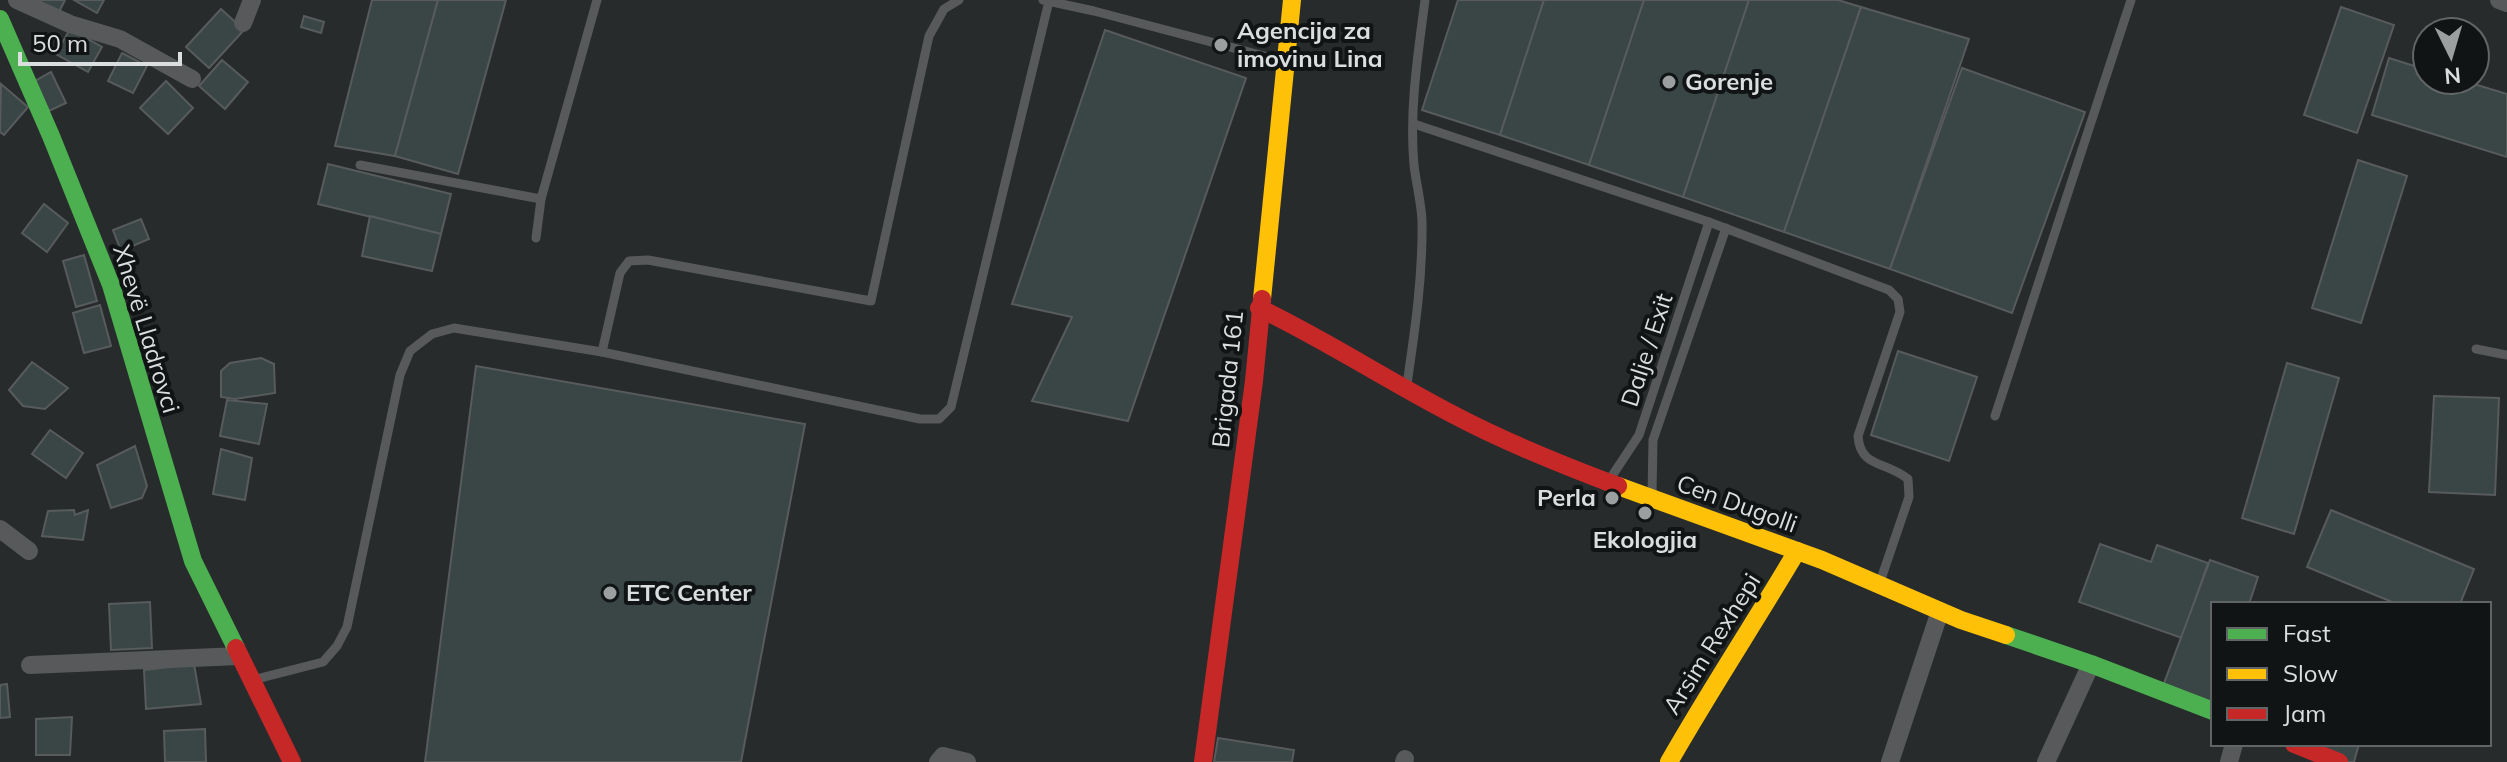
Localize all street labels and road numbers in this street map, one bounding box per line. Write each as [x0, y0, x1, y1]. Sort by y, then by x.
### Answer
street label: Xhevë Lladrovci [107, 241, 187, 416]
street label: Dalje / Exit [1614, 289, 1678, 410]
street label: Brigada 161 [1205, 309, 1249, 449]
street label: Cen Dugolli [1673, 467, 1802, 539]
street label: Arsim Rexhepi [1656, 567, 1766, 720]

